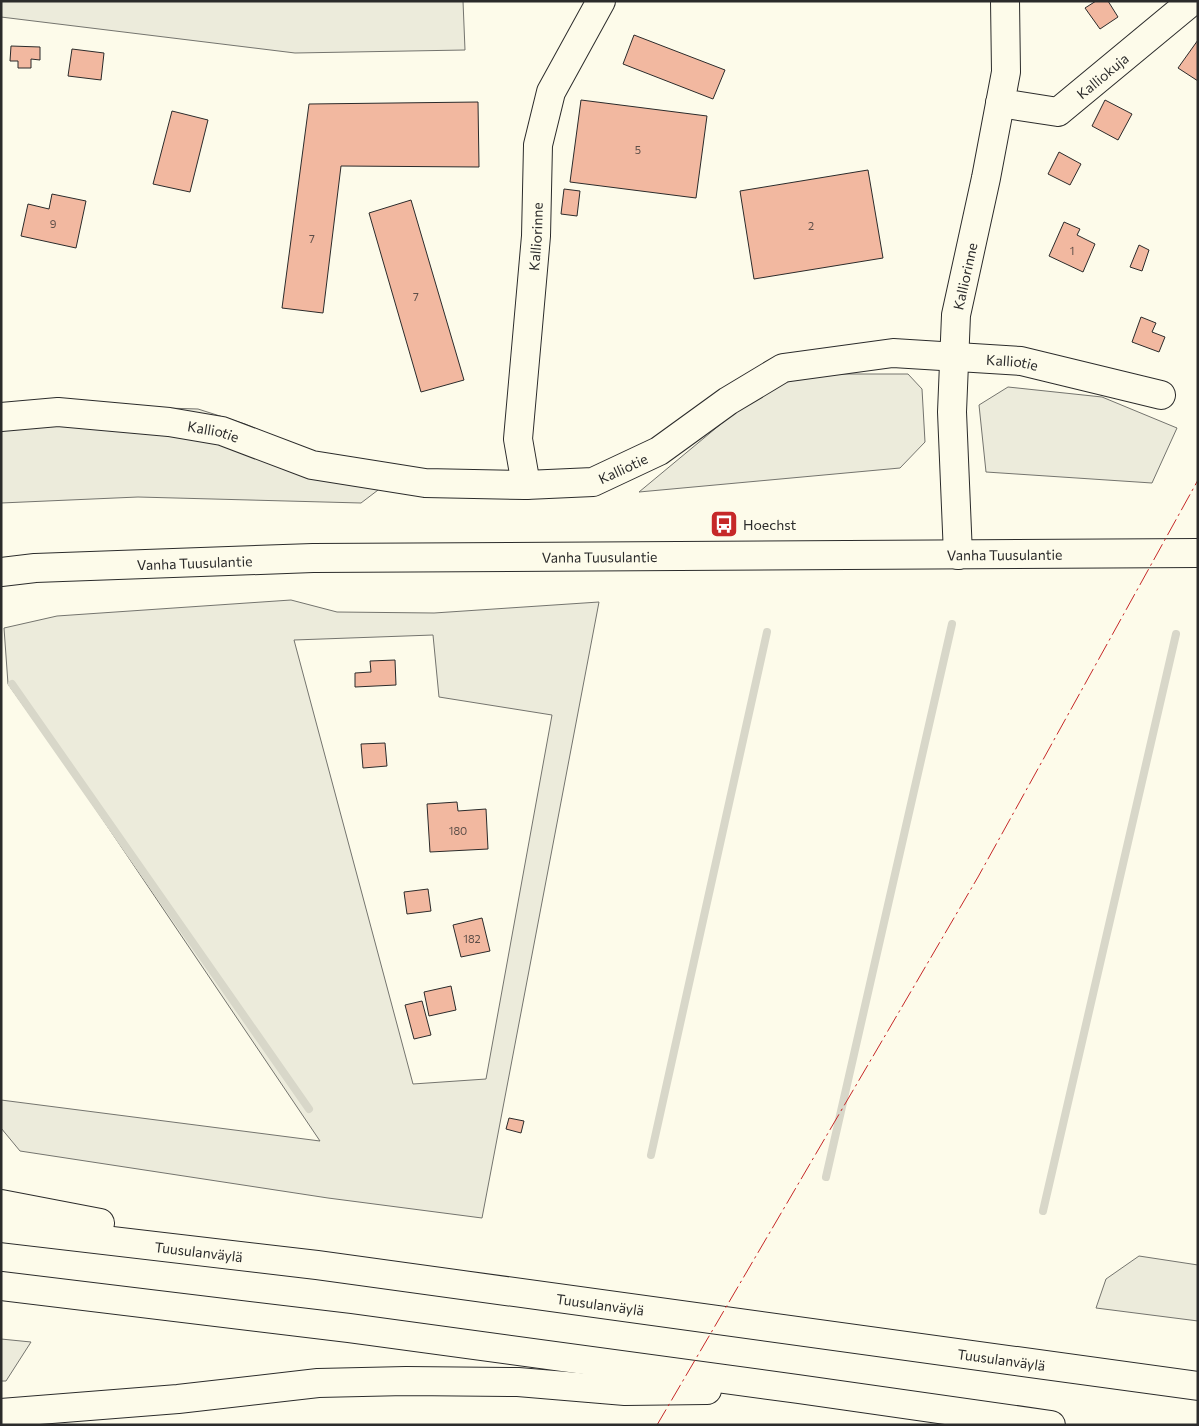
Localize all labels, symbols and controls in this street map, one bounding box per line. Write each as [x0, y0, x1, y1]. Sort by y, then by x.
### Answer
street label: Kalliokuja [1073, 49, 1131, 102]
house number: 5 [635, 143, 641, 156]
street label: Kalliorinne [524, 202, 545, 271]
house number: 9 [50, 217, 57, 230]
house number: 2 [808, 219, 814, 232]
house number: 7 [309, 232, 315, 245]
street label: Kalliorinne [949, 241, 980, 311]
house number: 1 [1070, 244, 1074, 257]
house number: 7 [413, 290, 419, 303]
street label: Kalliotie [986, 350, 1040, 373]
street label: Kalliotie [186, 417, 242, 445]
street label: Kalliotie [595, 449, 650, 487]
bus stop icon: Hoechst [709, 509, 739, 539]
place label: Hoechst [743, 516, 797, 533]
street label: Vanha Tuusulantie [947, 545, 1062, 563]
street label: Vanha Tuusulantie [542, 548, 657, 565]
street label: Vanha Tuusulantie [137, 552, 253, 573]
house number: 180 [449, 824, 467, 837]
house number: 182 [463, 932, 481, 945]
street label: Tuusulanväylä [154, 1238, 244, 1265]
street label: Tuusulanväylä [555, 1289, 645, 1318]
street label: Tuusulanväylä [956, 1345, 1046, 1373]

